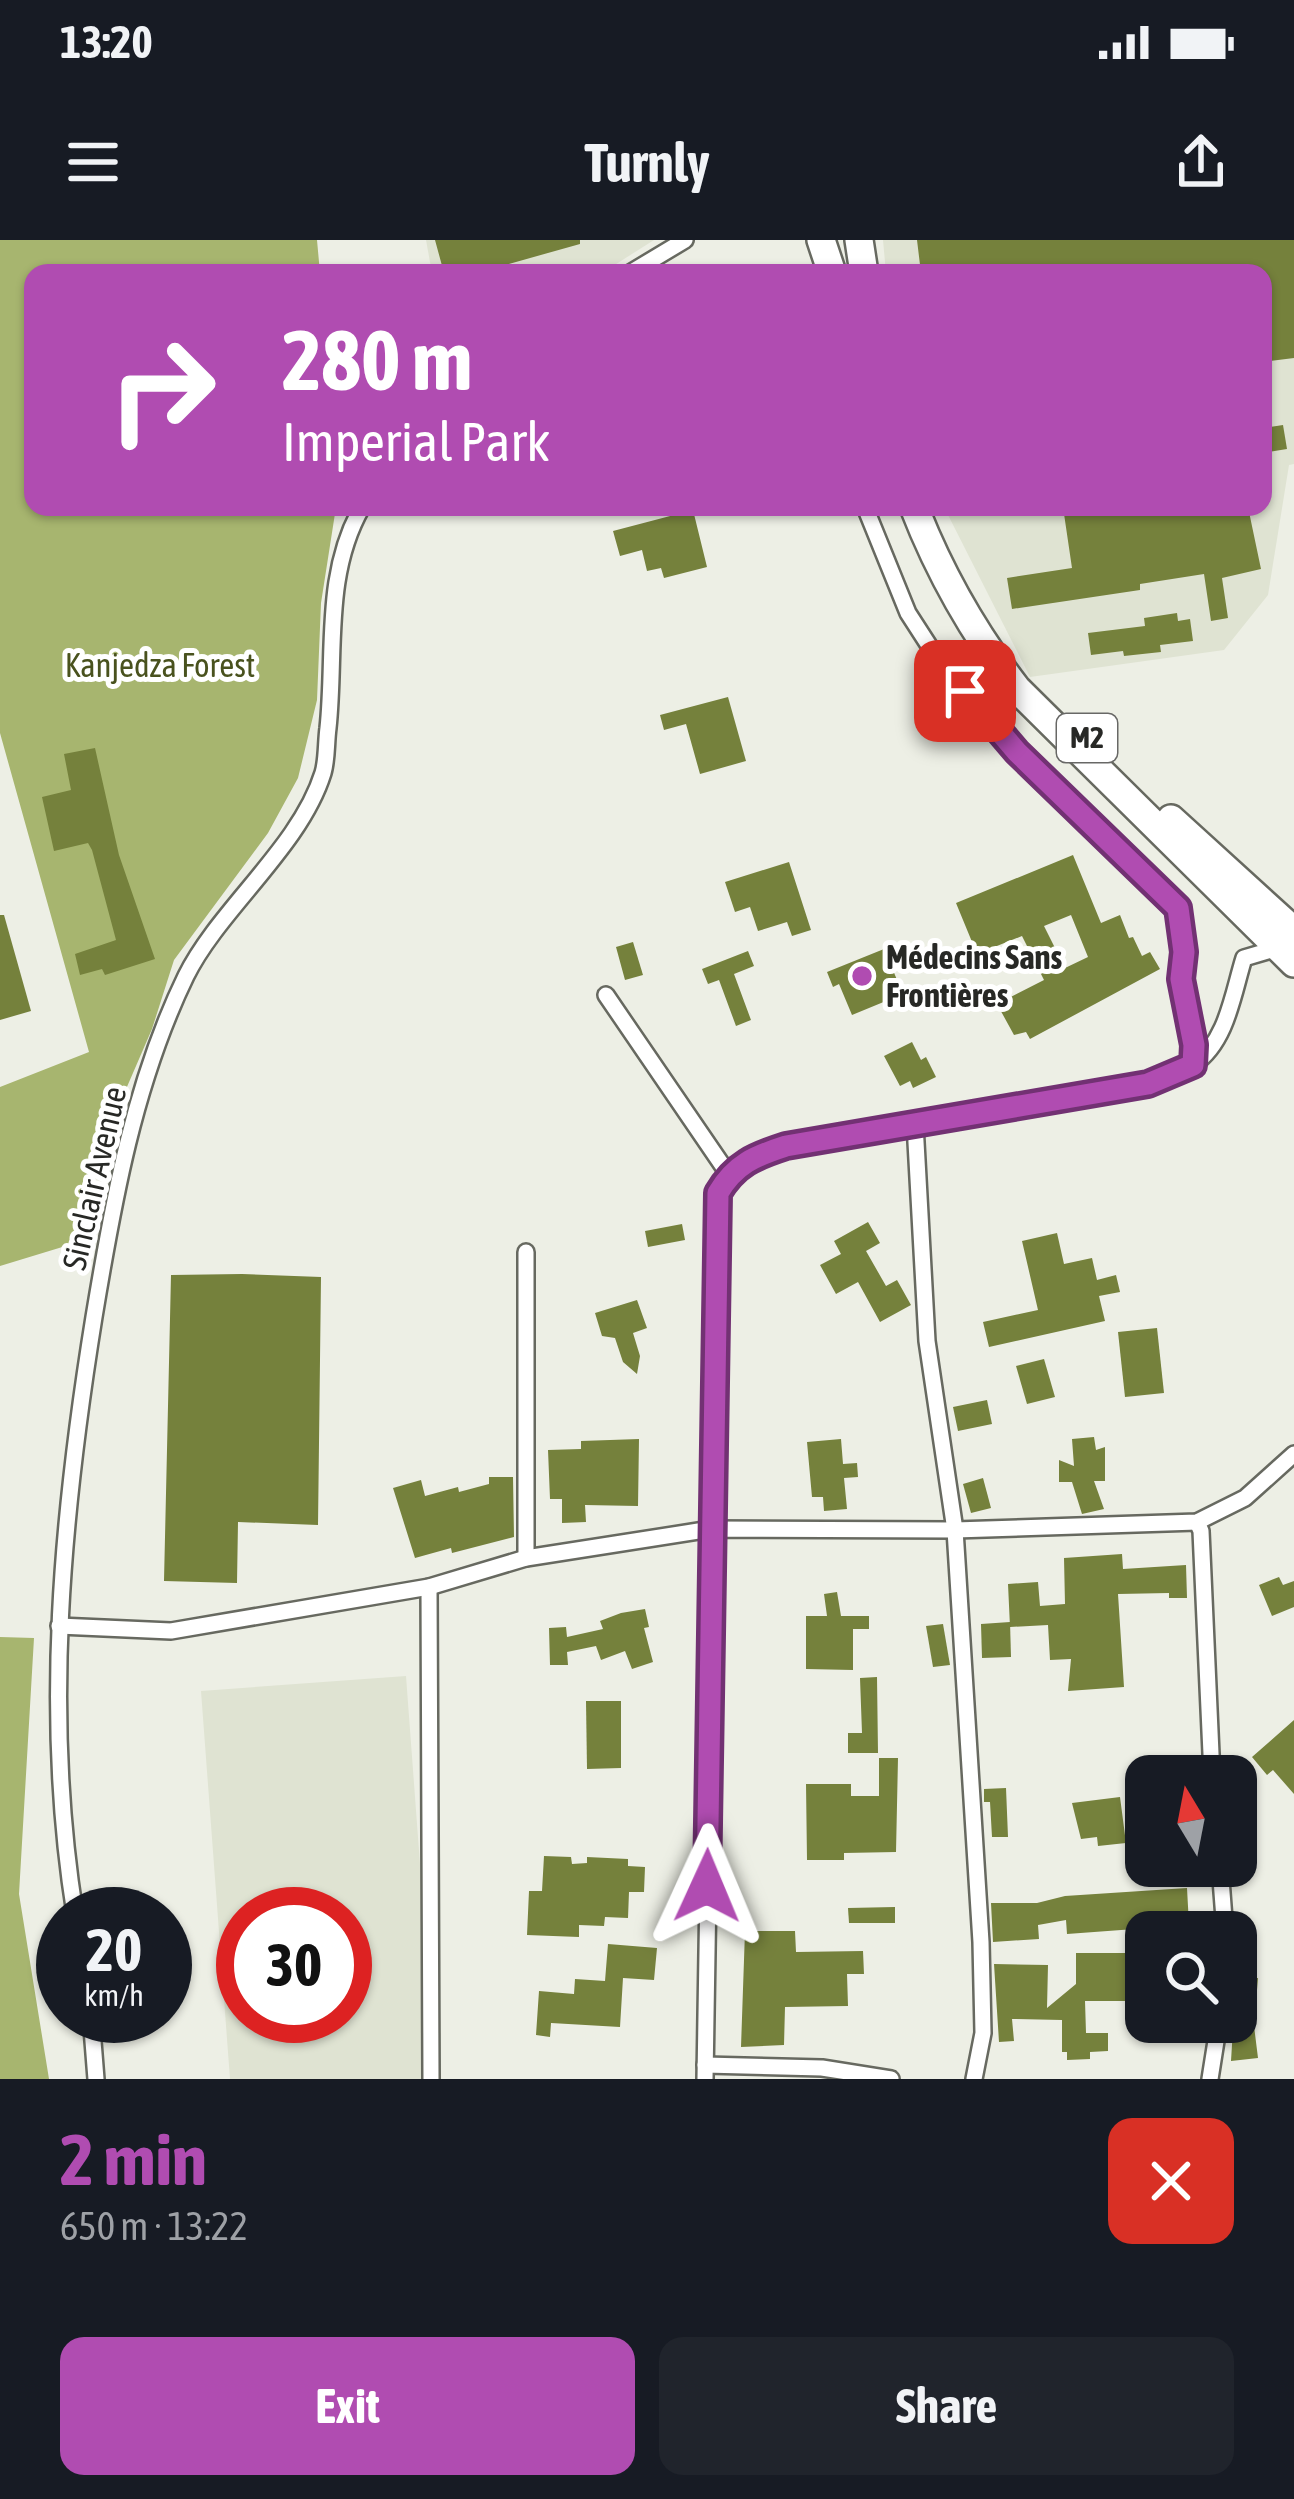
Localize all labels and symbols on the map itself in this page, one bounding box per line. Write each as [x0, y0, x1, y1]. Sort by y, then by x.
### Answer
pin [914, 640, 1016, 742]
park label: Kanjedza Forest [65, 646, 255, 684]
road number: M2 [1057, 714, 1117, 762]
place label: Médecins Sans Frontières [886, 938, 1063, 1014]
marker: Médecins Sans Frontières [849, 963, 875, 989]
street label: Sinclair Avenue [54, 1083, 134, 1273]
north arrow [1125, 1755, 1257, 1887]
position arrow [644, 1823, 770, 1949]
speed limit sign: 30 [216, 1887, 372, 2043]

